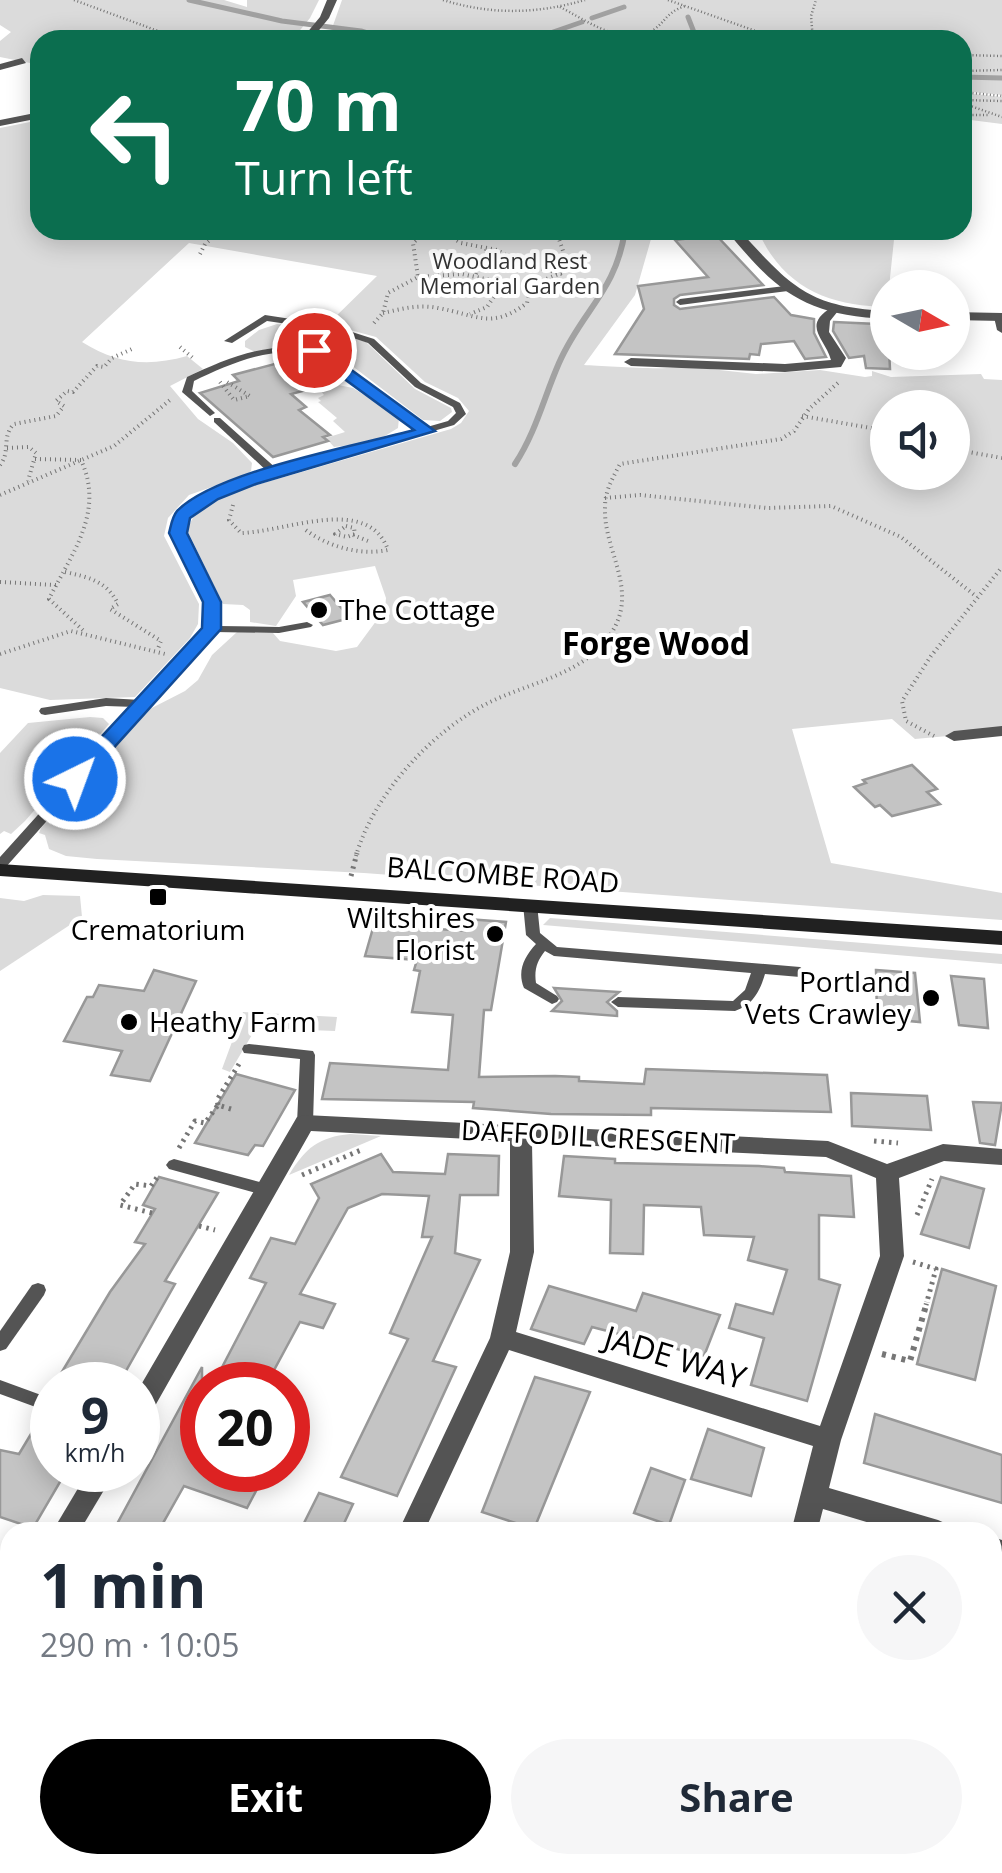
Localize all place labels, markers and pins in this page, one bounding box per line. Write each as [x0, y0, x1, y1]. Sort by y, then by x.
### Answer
pin [272, 308, 357, 393]
place label: The Cottage [339, 590, 496, 628]
marker: The Cottage [308, 599, 330, 621]
marker: Crematorium [147, 886, 169, 908]
place label: Wiltshires Florist [347, 898, 475, 968]
place label: Crematorium [71, 910, 245, 948]
marker: Wiltshires Florist [484, 923, 506, 945]
place label: Portland Vets Crawley [745, 962, 912, 1032]
marker: Portland Vets Crawley [920, 987, 942, 1009]
place label: Heathy Farm [149, 1002, 317, 1040]
marker: Heathy Farm [118, 1011, 140, 1033]

